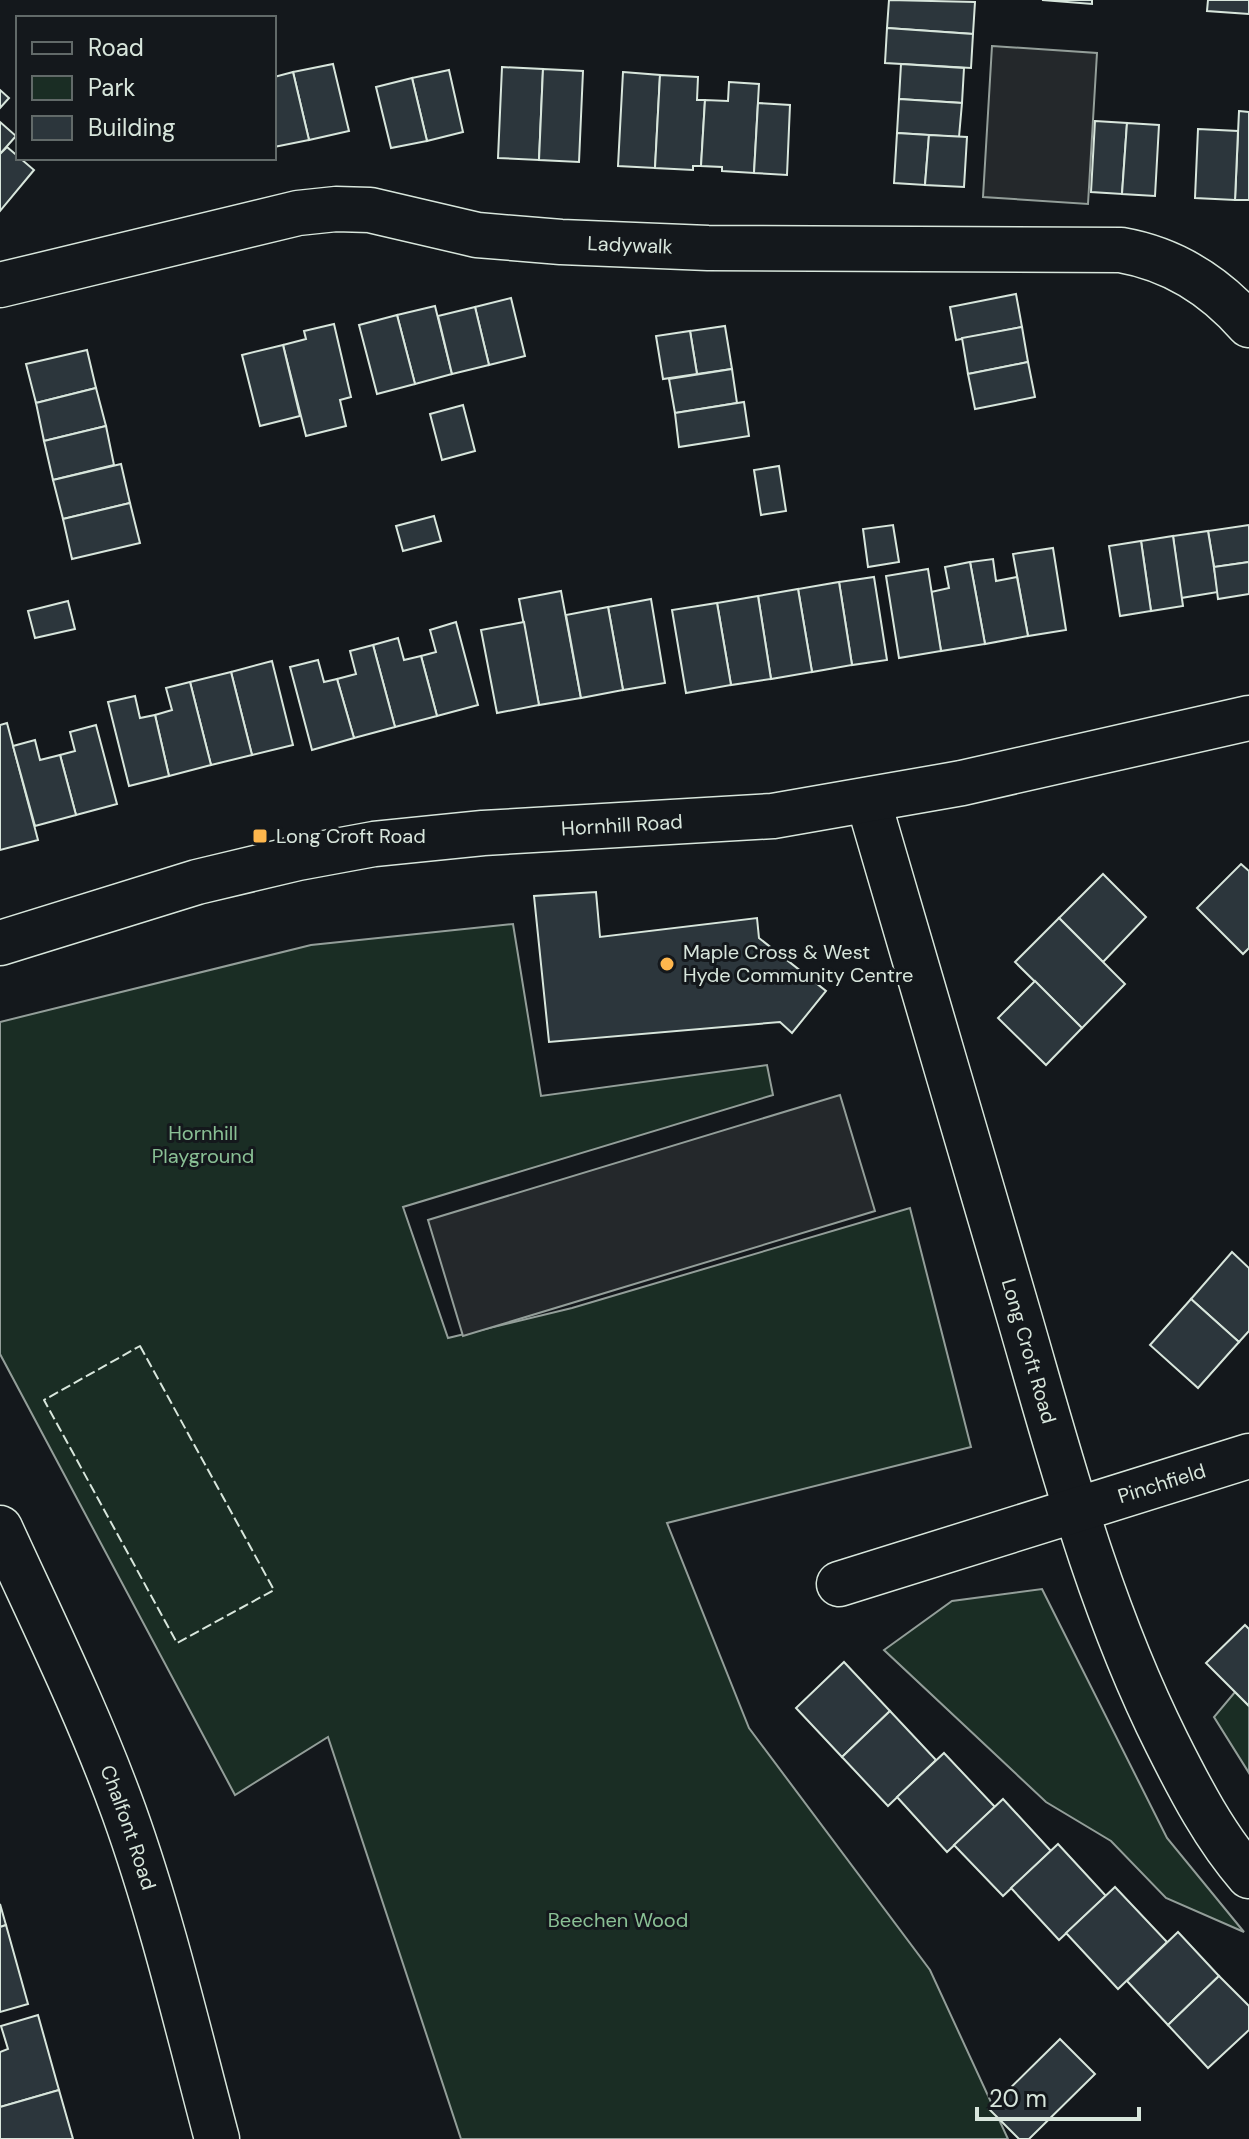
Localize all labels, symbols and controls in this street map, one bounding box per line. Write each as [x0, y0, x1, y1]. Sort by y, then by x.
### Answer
legend [16, 16, 276, 160]
text: Road [88, 32, 144, 63]
text: Park [88, 72, 135, 103]
text: Building [88, 112, 175, 143]
street label: Ladywalk [587, 230, 673, 260]
street label: Hornhill Road [560, 808, 683, 841]
place label: Long Croft Road [276, 823, 426, 849]
marker: Long Croft Road [251, 827, 269, 845]
place label: Maple Cross & West Hyde Community Centre [683, 939, 913, 988]
marker: Maple Cross & West Hyde Community Centre [658, 955, 676, 973]
park label: Hornhill Playground [152, 1120, 254, 1169]
street label: Long Croft Road [996, 1275, 1062, 1427]
street label: Pinchfield [1115, 1457, 1209, 1509]
street label: Chalfont Road [94, 1761, 162, 1893]
park label: Beechen Wood [548, 1907, 688, 1933]
scale bar [977, 2071, 1139, 2121]
text: 20 m [989, 2083, 1047, 2114]

